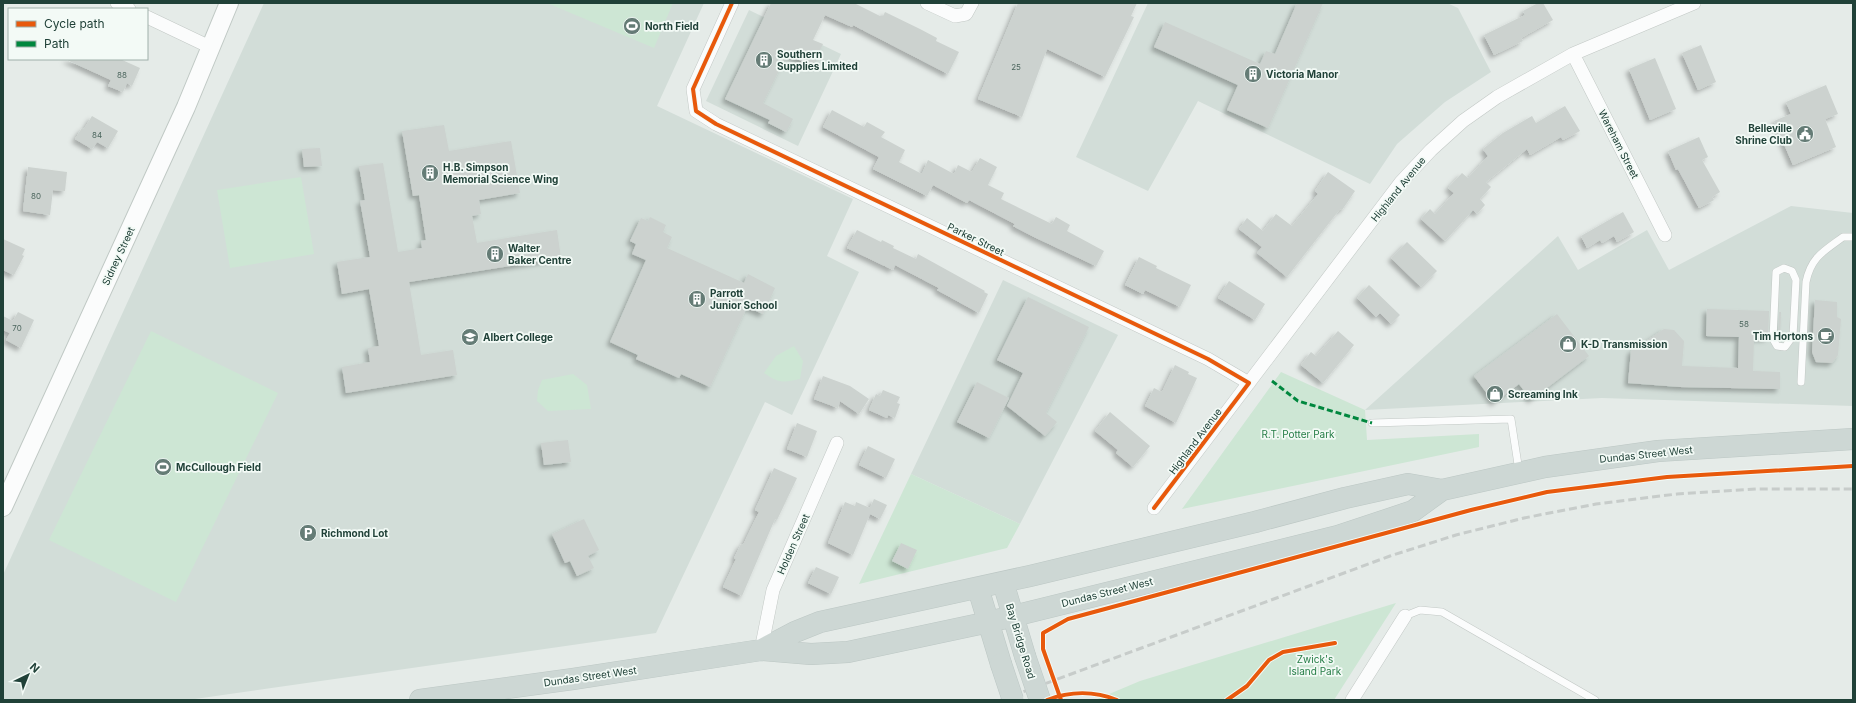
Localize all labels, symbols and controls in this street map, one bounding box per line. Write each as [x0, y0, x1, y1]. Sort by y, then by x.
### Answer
legend [8, 8, 148, 60]
text: Cycle path [44, 16, 105, 31]
sports icon: North Field [622, 16, 642, 36]
place label: North Field [645, 20, 699, 32]
text: Path [44, 36, 69, 51]
place label: Southern Supplies Limited [777, 48, 858, 72]
building icon: Southern Supplies Limited [754, 50, 774, 70]
house number: 25 [1011, 62, 1021, 72]
building icon: Victoria Manor [1243, 64, 1263, 84]
place label: Victoria Manor [1266, 68, 1338, 80]
house number: 88 [117, 70, 127, 80]
street label: Wareham Street [1596, 108, 1642, 181]
place label: Belleville Shrine Club [1735, 122, 1792, 146]
public building icon: Belleville Shrine Club [1795, 124, 1815, 144]
house number: 84 [92, 130, 102, 140]
street label: Highland Avenue [1368, 154, 1428, 224]
place label: H.B. Simpson Memorial Science Wing [443, 161, 558, 186]
building icon: H.B. Simpson Memorial Science Wing [420, 163, 440, 183]
house number: 80 [31, 191, 41, 201]
street label: Parker Street [946, 220, 1007, 258]
street label: Sidney Street [99, 224, 137, 287]
place label: Walter Baker Centre [508, 242, 571, 266]
building icon: Walter Baker Centre [485, 244, 505, 264]
place label: Parrott Junior School [710, 287, 778, 311]
building icon: Parrott Junior School [687, 289, 707, 309]
house number: 58 [1739, 319, 1749, 329]
house number: 70 [12, 323, 22, 333]
cafe icon: Tim Hortons [1816, 326, 1836, 346]
school or university icon: Albert College [460, 327, 480, 347]
place label: Tim Hortons [1753, 330, 1813, 342]
place label: Albert College [483, 331, 553, 344]
shop icon: K-D Transmission [1558, 334, 1578, 354]
place label: K-D Transmission [1581, 338, 1667, 350]
shop icon: Screaming Ink [1485, 384, 1505, 404]
place label: Screaming Ink [1508, 388, 1578, 401]
street label: Highland Avenue [1166, 405, 1224, 477]
park label: R.T. Potter Park [1261, 428, 1335, 440]
street label: Dundas Street West [1599, 443, 1694, 465]
sports icon: McCullough Field [153, 457, 173, 477]
place label: McCullough Field [176, 461, 261, 474]
street label: Holden Street [774, 511, 812, 576]
parking icon: Richmond Lot [298, 523, 318, 543]
place label: Richmond Lot [321, 527, 388, 539]
street label: Dundas Street West [1060, 575, 1155, 609]
street label: Bay Bridge Road [1004, 602, 1038, 680]
park label: Zwick's Island Park [1289, 653, 1342, 677]
north arrow [8, 655, 48, 695]
text: N [27, 660, 43, 676]
street label: Dundas Street West [543, 663, 638, 688]

